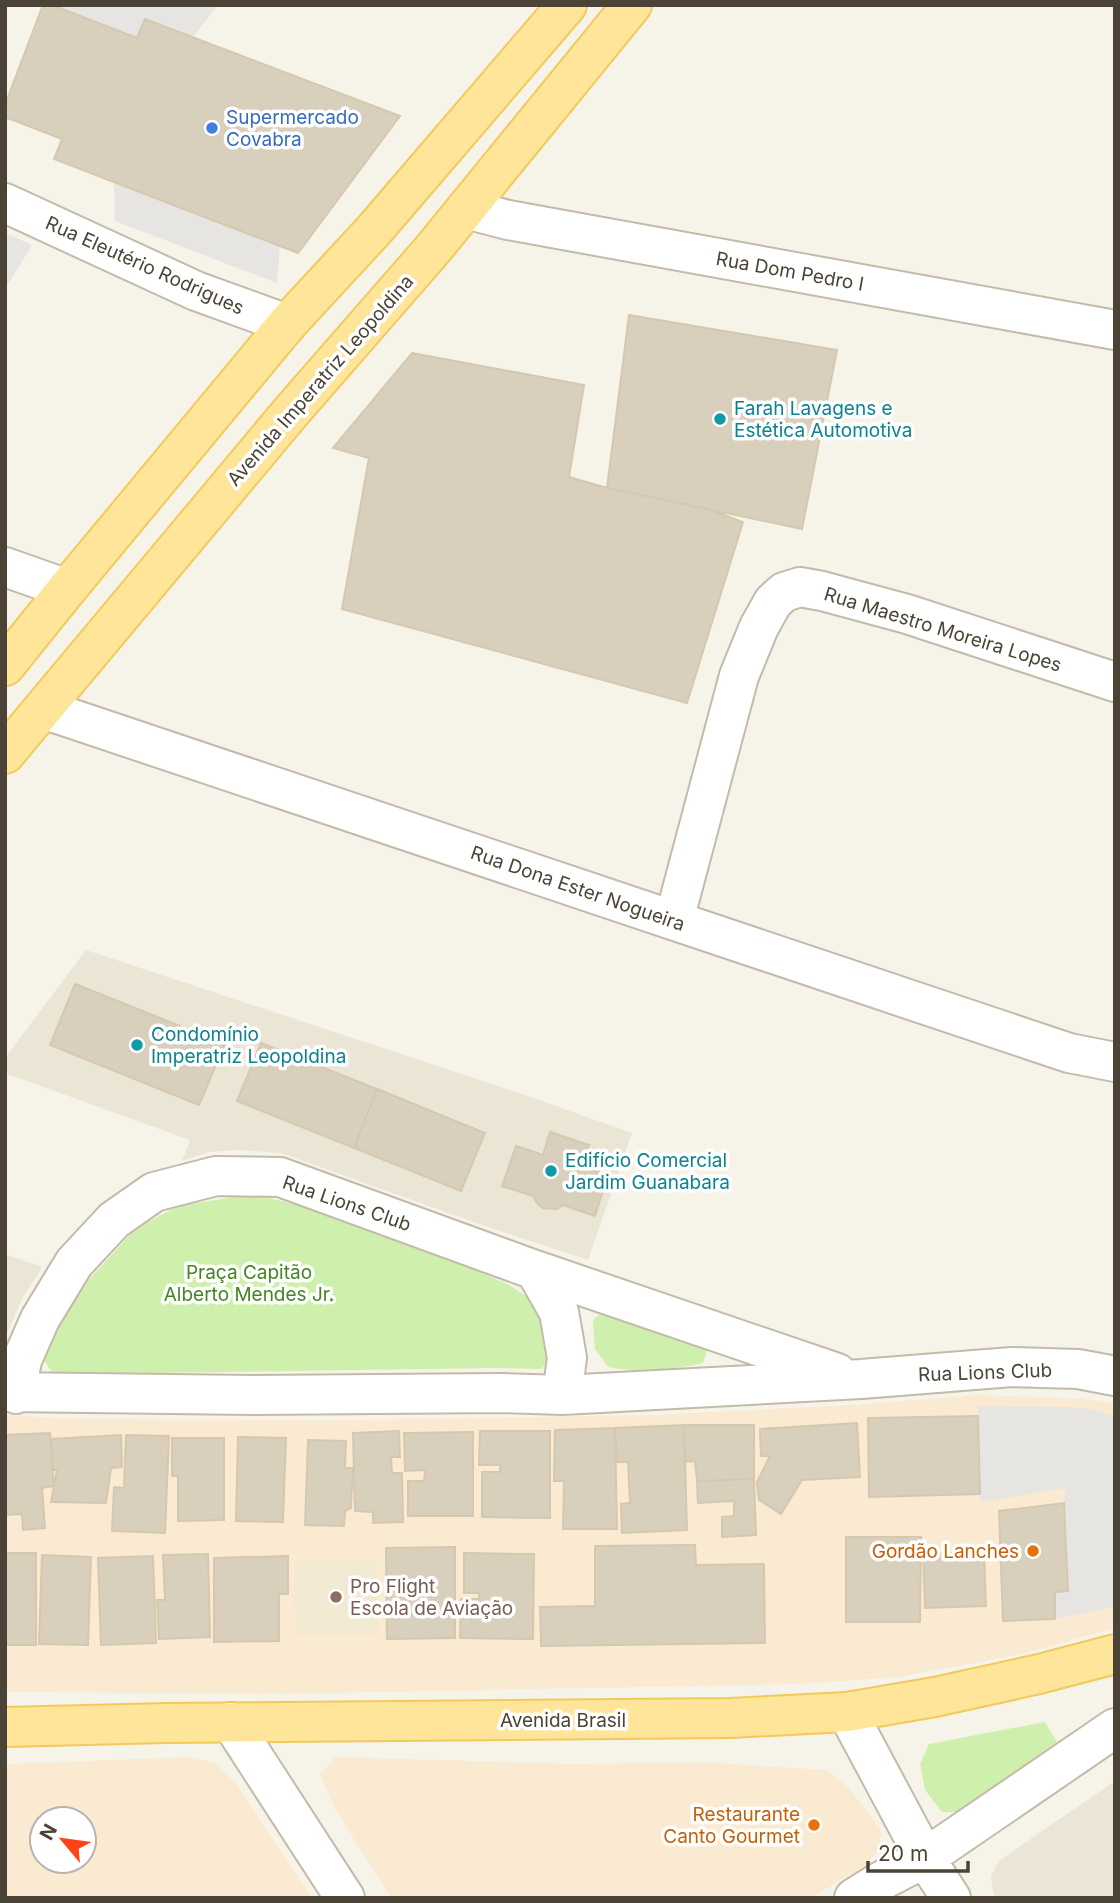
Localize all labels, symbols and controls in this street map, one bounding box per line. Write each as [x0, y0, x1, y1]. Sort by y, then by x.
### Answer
place label: Supermercado Covabra [226, 106, 359, 151]
marker: Supermercado Covabra [204, 120, 220, 136]
street label: Rua Eleutério Rodrigues [42, 211, 248, 320]
street label: Rua Dom Pedro I [714, 247, 866, 296]
street label: Avenida Imperatriz Leopoldina [222, 270, 418, 491]
place label: Farah Lavagens e Estética Automotiva [734, 397, 912, 442]
marker: Farah Lavagens e Estética Automotiva [712, 411, 728, 427]
street label: Rua Maestro Moreira Lopes [821, 582, 1064, 677]
street label: Rua Dona Ester Nogueira [468, 841, 688, 936]
place label: Condomínio Imperatriz Leopoldina [151, 1023, 346, 1068]
marker: Condomínio Imperatriz Leopoldina [129, 1037, 145, 1053]
place label: Edifício Comercial Jardim Guanabara [565, 1149, 730, 1194]
marker: Edifício Comercial Jardim Guanabara [543, 1163, 559, 1179]
street label: Rua Lions Club [280, 1171, 414, 1236]
park label: Praça Capitão Alberto Mendes Jr. [164, 1261, 334, 1306]
street label: Rua Lions Club [918, 1359, 1052, 1386]
place label: Gordão Lanches [872, 1540, 1019, 1563]
marker: Gordão Lanches [1025, 1543, 1041, 1559]
place label: Pro Flight Escola de Aviação [350, 1575, 513, 1620]
marker: Pro Flight Escola de Aviação [328, 1589, 344, 1605]
street label: Avenida Brasil [500, 1709, 626, 1732]
place label: Restaurante Canto Gourmet [663, 1803, 800, 1848]
north arrow [28, 1805, 98, 1875]
marker: Restaurante Canto Gourmet [806, 1817, 822, 1833]
text: N [35, 1820, 62, 1844]
scale bar [868, 1829, 968, 1873]
text: 20 m [878, 1841, 928, 1866]

